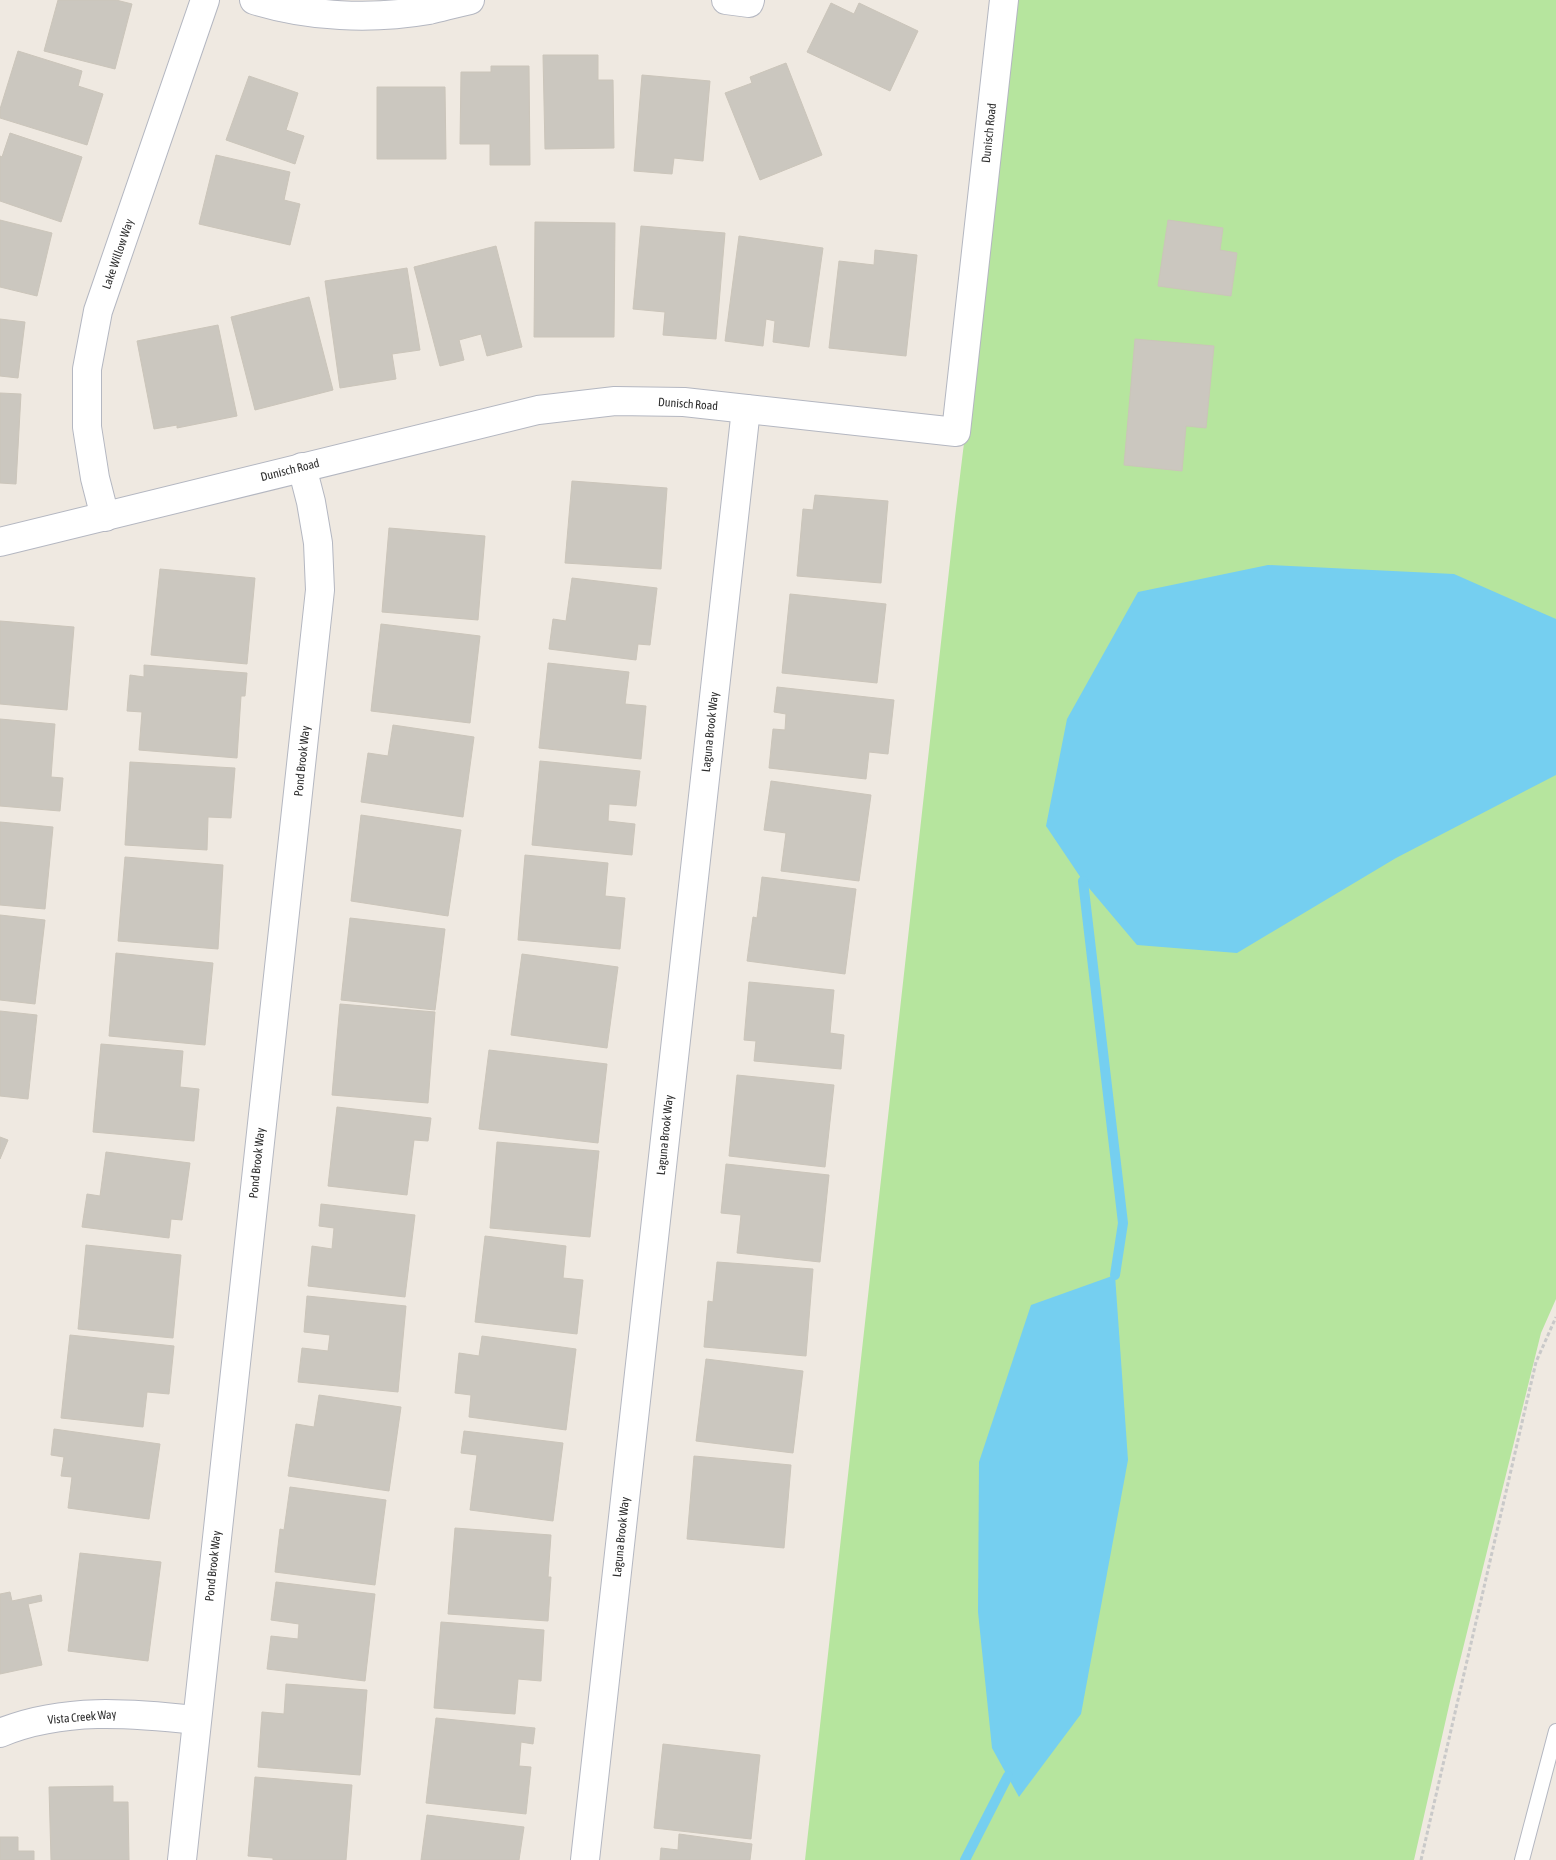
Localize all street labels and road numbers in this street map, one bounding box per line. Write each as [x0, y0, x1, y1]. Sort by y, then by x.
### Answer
street label: Dunisch Road [979, 102, 999, 164]
street label: Lake Willow Way [99, 217, 137, 291]
street label: Dunisch Road [658, 395, 718, 413]
street label: Dunisch Road [259, 456, 321, 484]
street label: Laguna Brook Way [699, 691, 721, 773]
street label: Pond Brook Way [291, 725, 313, 797]
street label: Laguna Brook Way [654, 1094, 676, 1176]
street label: Pond Brook Way [246, 1127, 268, 1199]
street label: Laguna Brook Way [610, 1496, 632, 1578]
street label: Pond Brook Way [202, 1530, 224, 1602]
street label: Vista Creek Way [47, 1707, 117, 1727]

